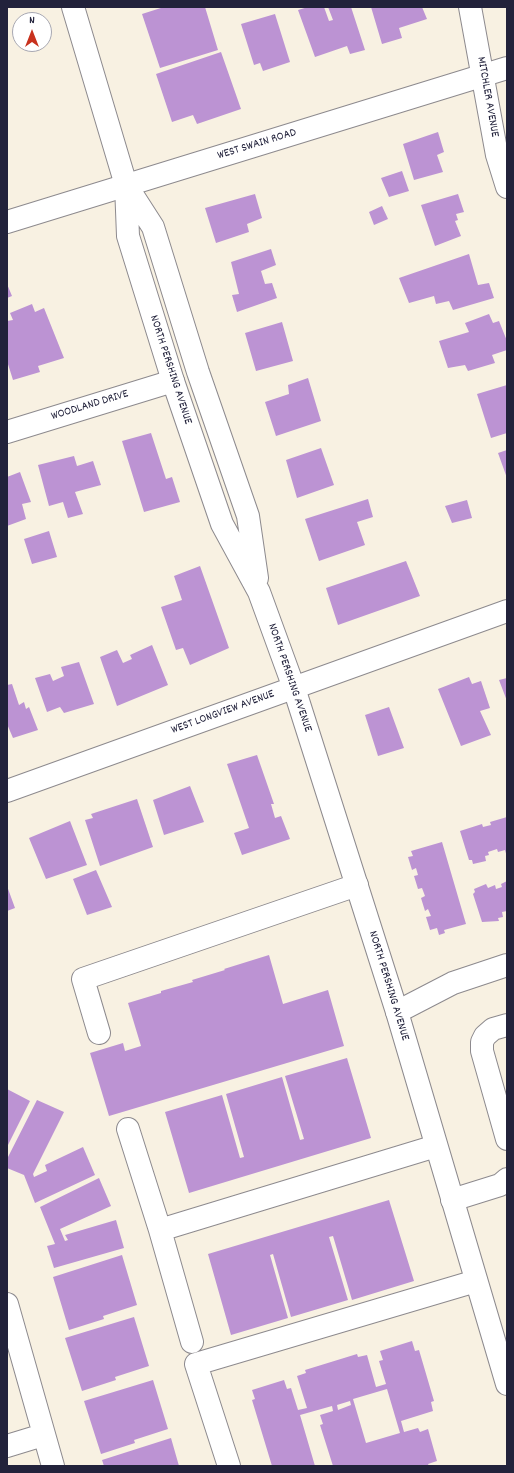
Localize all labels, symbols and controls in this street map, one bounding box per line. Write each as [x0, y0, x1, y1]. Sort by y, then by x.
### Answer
north arrow [12, 12, 52, 52]
text: N [29, 13, 35, 29]
street label: MITCHLER AVENUE [473, 56, 501, 138]
street label: WEST SWAIN ROAD [216, 126, 298, 164]
street label: NORTH PERSHING AVENUE [146, 314, 194, 426]
street label: WOODLAND DRIVE [50, 387, 130, 425]
street label: NORTH PERSHING AVENUE [264, 622, 314, 734]
street label: WEST LONGVIEW AVENUE [170, 688, 276, 738]
street label: NORTH PERSHING AVENUE [364, 929, 412, 1043]

